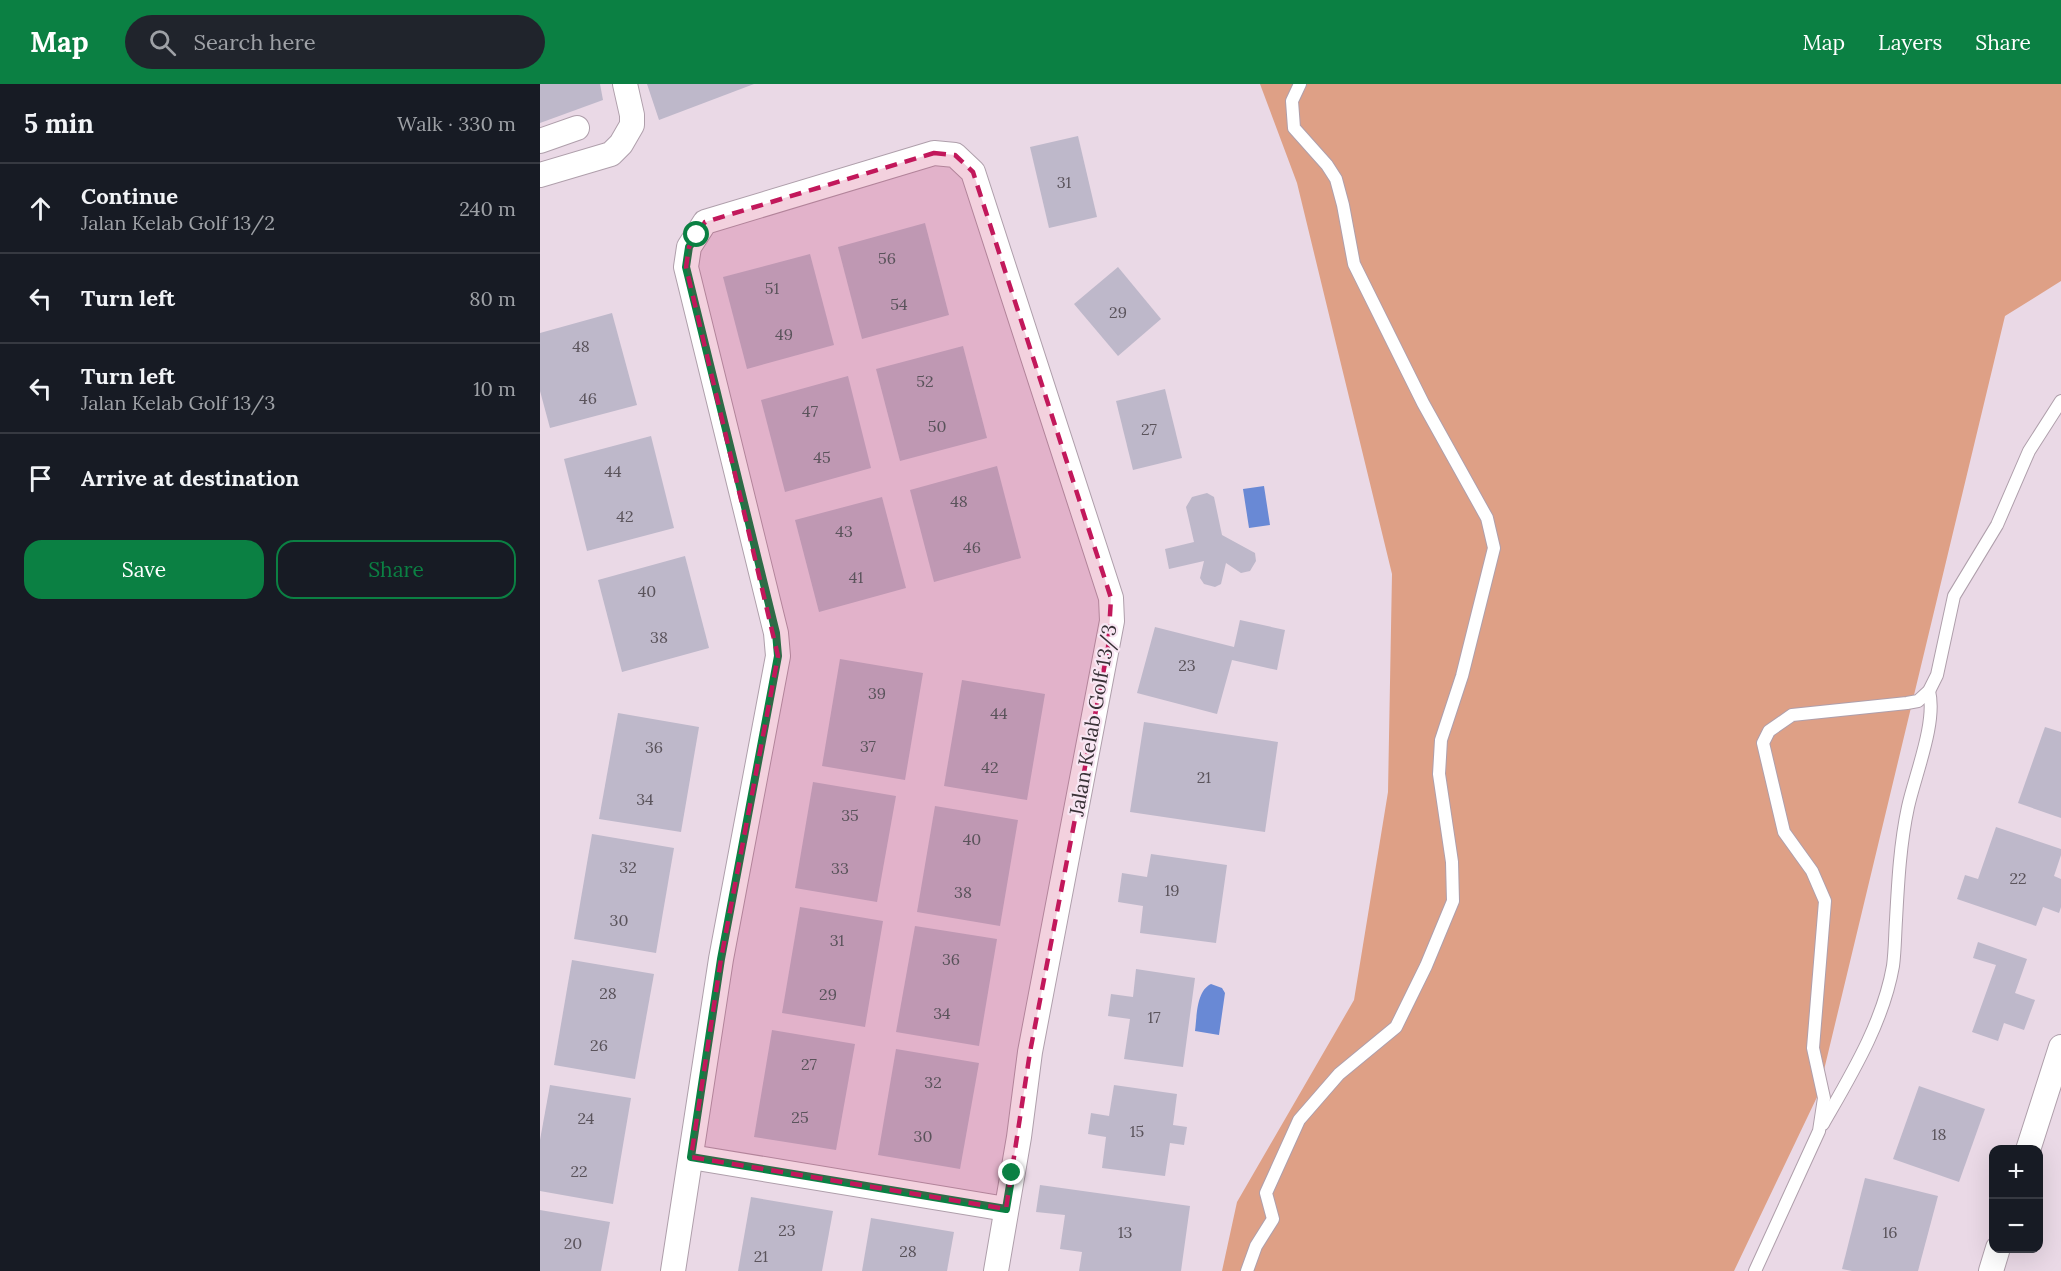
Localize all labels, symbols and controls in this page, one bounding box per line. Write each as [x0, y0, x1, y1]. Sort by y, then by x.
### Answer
search box [125, 15, 545, 69]
text: Map [30, 24, 89, 60]
icon: search [146, 26, 179, 59]
text: Search here [194, 28, 316, 56]
text: Map [1802, 29, 1845, 56]
text: Layers [1878, 29, 1942, 56]
text: Share [1975, 29, 2031, 56]
text: 5 min [24, 107, 94, 140]
text: Walk · 330 m [397, 111, 516, 136]
house number: 31 [1057, 172, 1072, 192]
text: Continue [81, 182, 178, 210]
icon: ahead [24, 192, 57, 225]
text: 240 m [459, 196, 516, 221]
text: Jalan Kelab Golf 13/2 [81, 210, 275, 235]
route start [683, 221, 709, 247]
house number: 56 [878, 248, 896, 268]
house number: 51 [765, 278, 779, 298]
icon: left [24, 282, 57, 315]
text: Turn left [81, 284, 175, 312]
text: 80 m [469, 286, 516, 311]
house number: 54 [890, 294, 908, 314]
house number: 29 [1109, 302, 1127, 322]
house number: 49 [775, 324, 793, 344]
house number: 48 [572, 336, 590, 356]
text: Turn left [81, 362, 175, 390]
house number: 52 [916, 371, 934, 391]
icon: left [24, 372, 57, 405]
text: 10 m [473, 376, 516, 401]
house number: 46 [579, 388, 597, 408]
text: Jalan Kelab Golf 13/3 [81, 390, 275, 415]
house number: 47 [802, 401, 819, 421]
house number: 50 [928, 416, 946, 436]
house number: 27 [1141, 419, 1158, 439]
house number: 45 [813, 447, 831, 467]
house number: 44 [604, 461, 622, 481]
icon: arrive [24, 462, 57, 495]
text: Arrive at destination [81, 464, 299, 492]
house number: 48 [950, 491, 968, 511]
house number: 42 [616, 506, 634, 526]
house number: 43 [835, 521, 853, 541]
house number: 46 [963, 537, 981, 557]
button: Save [24, 540, 264, 599]
button: Share [276, 540, 516, 599]
house number: 41 [849, 567, 863, 587]
house number: 40 [638, 581, 656, 601]
street label: Jalan Kelab Golf 13/3 [1063, 622, 1123, 819]
house number: 38 [650, 627, 668, 647]
house number: 23 [1178, 655, 1196, 675]
house number: 39 [868, 683, 886, 703]
house number: 44 [990, 703, 1008, 723]
house number: 37 [860, 736, 877, 756]
house number: 36 [645, 737, 663, 757]
house number: 42 [981, 757, 999, 777]
house number: 21 [1197, 767, 1211, 787]
house number: 34 [636, 789, 654, 809]
house number: 35 [841, 805, 859, 825]
house number: 40 [963, 829, 981, 849]
house number: 32 [619, 857, 637, 877]
house number: 33 [831, 858, 849, 878]
house number: 22 [2009, 868, 2027, 888]
house number: 19 [1164, 880, 1180, 900]
house number: 38 [954, 882, 972, 902]
house number: 30 [610, 910, 628, 930]
house number: 31 [830, 930, 845, 950]
house number: 36 [942, 949, 960, 969]
house number: 28 [599, 983, 617, 1003]
house number: 29 [819, 984, 837, 1004]
house number: 34 [933, 1003, 951, 1023]
house number: 17 [1147, 1007, 1161, 1027]
house number: 26 [590, 1035, 608, 1055]
house number: 27 [801, 1054, 818, 1074]
house number: 32 [924, 1072, 942, 1092]
house number: 25 [791, 1107, 809, 1127]
house number: 24 [578, 1108, 595, 1128]
house number: 15 [1130, 1121, 1144, 1141]
house number: 18 [1932, 1124, 1946, 1144]
house number: 30 [914, 1126, 932, 1146]
map controls [1989, 1145, 2043, 1253]
button: + [1989, 1145, 2043, 1199]
route end [998, 1159, 1024, 1185]
house number: 22 [570, 1161, 588, 1181]
button: − [1989, 1199, 2043, 1253]
house number: 23 [778, 1220, 796, 1240]
house number: 13 [1118, 1222, 1132, 1242]
house number: 16 [1882, 1222, 1898, 1242]
house number: 20 [564, 1233, 582, 1253]
house number: 28 [899, 1241, 917, 1261]
house number: 21 [754, 1246, 768, 1266]

